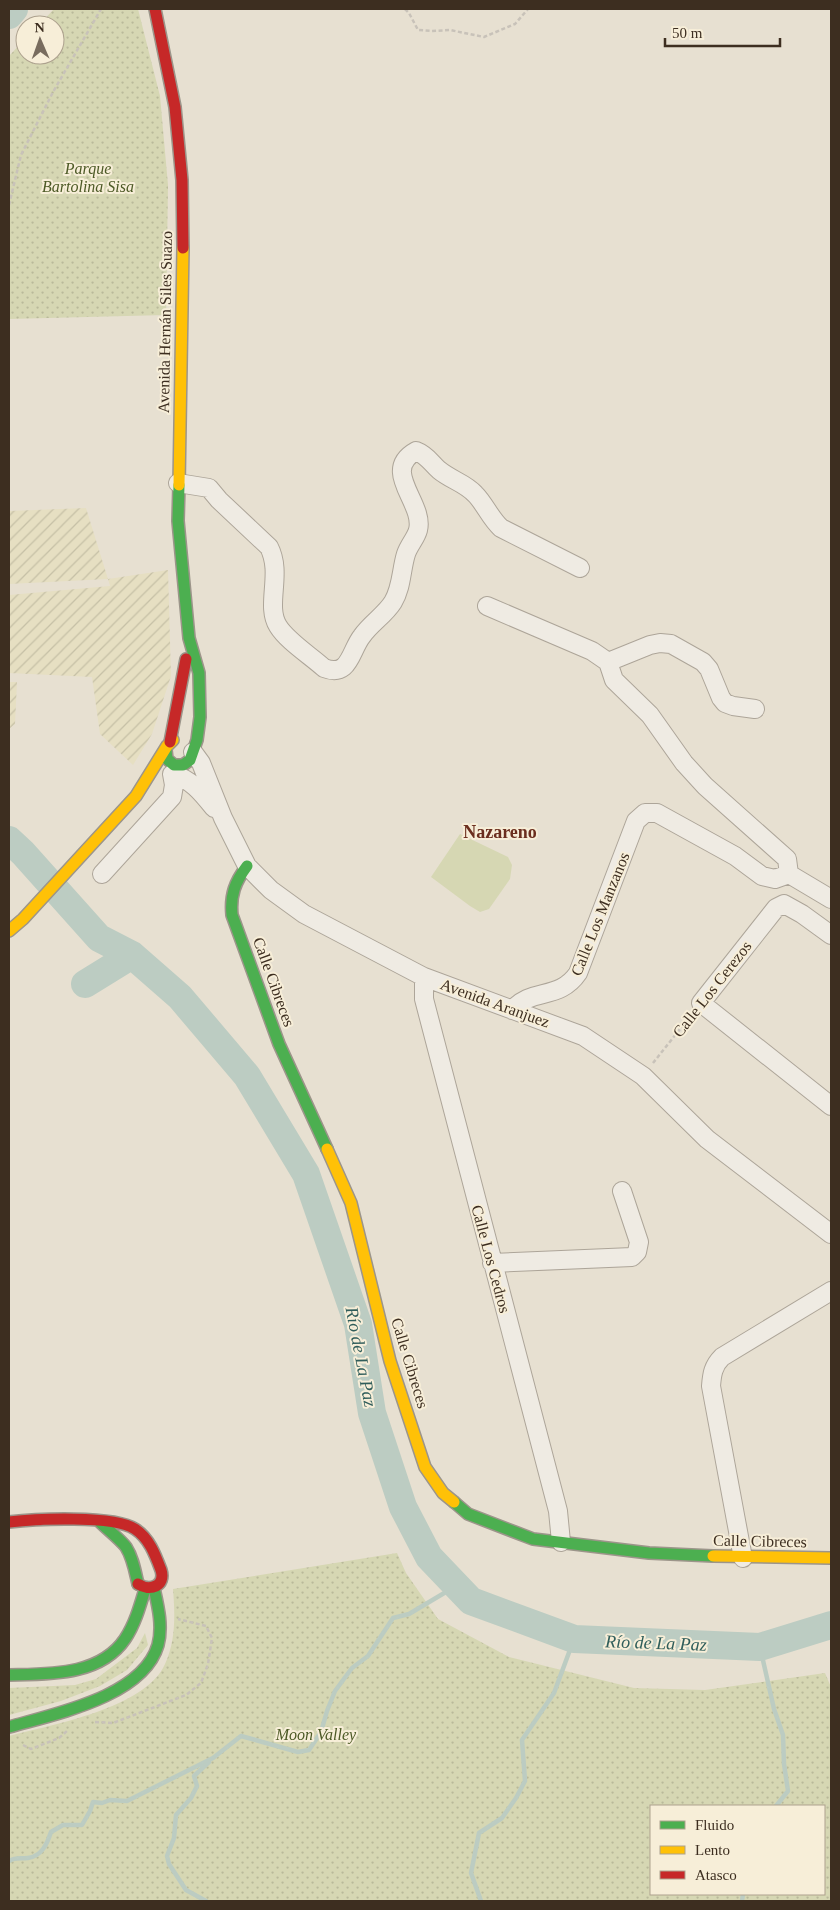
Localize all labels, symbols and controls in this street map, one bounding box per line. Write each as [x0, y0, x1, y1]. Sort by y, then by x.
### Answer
north arrow [15, 15, 65, 65]
scale bar [665, 15, 780, 47]
text: N [34, 20, 45, 35]
text: 50 m [672, 25, 703, 41]
park label: Parque Bartolina Sisa [42, 160, 134, 195]
street label: Avenida Hernán Siles Suazo [155, 231, 175, 413]
district label: Nazareno [463, 822, 537, 842]
street label: Calle Los Manzanos [567, 850, 633, 978]
street label: Calle Cibreces [250, 935, 298, 1029]
street label: Calle Los Cerezos [669, 938, 755, 1040]
street label: Avenida Aranjuez [438, 975, 552, 1032]
street label: Calle Los Cedros [468, 1203, 514, 1315]
water label: Río de La Paz [341, 1304, 380, 1409]
street label: Calle Cibreces [388, 1316, 432, 1410]
street label: Calle Cibreces [713, 1532, 807, 1550]
water label: Río de La Paz [604, 1631, 707, 1655]
park label: Moon Valley [275, 1726, 357, 1744]
legend [650, 1805, 825, 1895]
text: Fluido [695, 1817, 734, 1833]
text: Lento [695, 1842, 730, 1858]
text: Atasco [695, 1867, 737, 1883]

